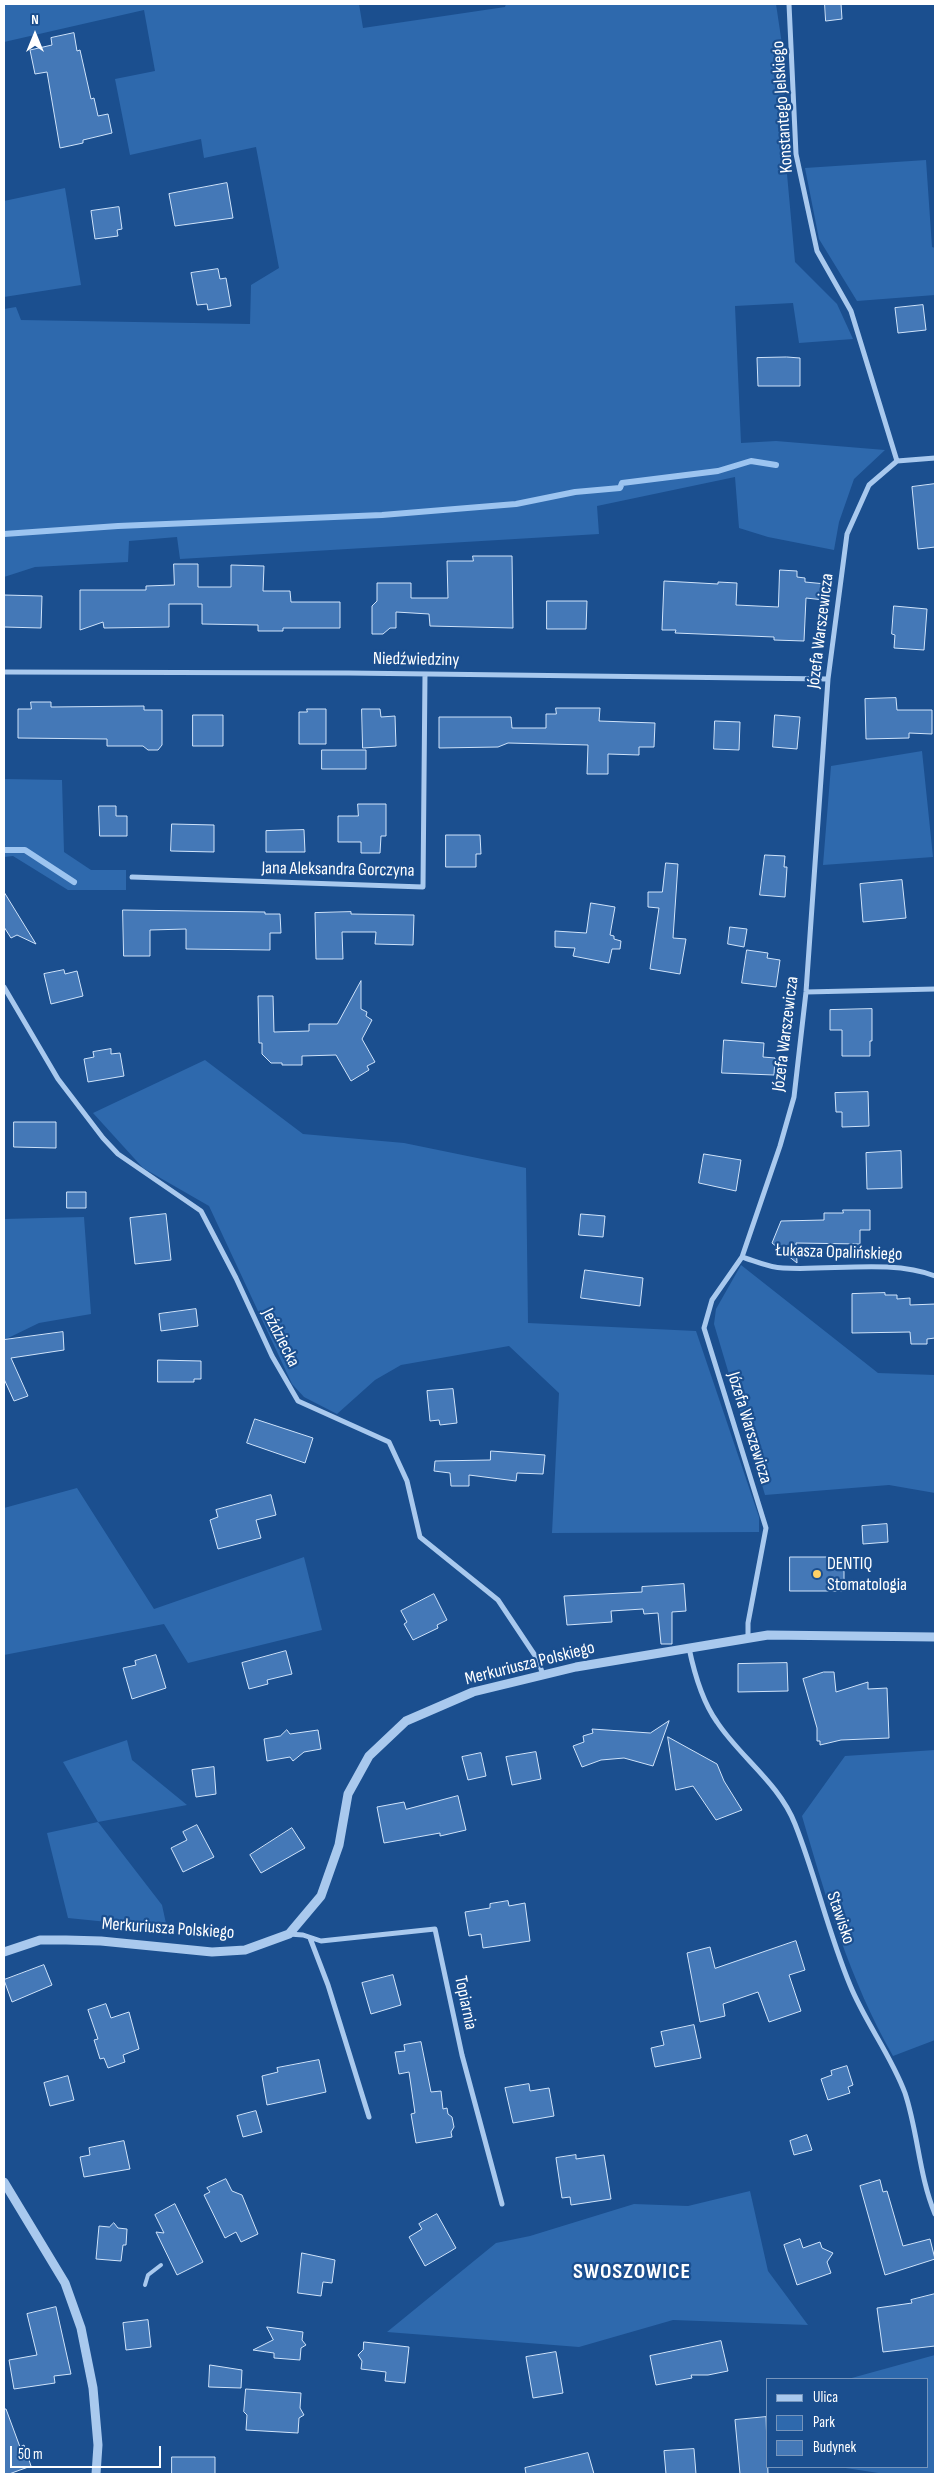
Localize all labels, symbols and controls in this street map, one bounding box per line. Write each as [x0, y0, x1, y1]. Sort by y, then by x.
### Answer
north arrow [10, 10, 60, 60]
text: N [31, 11, 39, 28]
street label: Konstantego Jelskiego [768, 40, 798, 174]
street label: Józefa Warszewicza [803, 572, 839, 690]
street label: Niedźwiedziny [373, 648, 459, 672]
street label: Jana Aleksandra Gorczyna [261, 858, 415, 882]
street label: Józefa Warszewicza [768, 975, 804, 1093]
street label: Łukasza Opalińskiego [775, 1240, 903, 1266]
street label: Jeździecka [256, 1305, 304, 1371]
street label: Józefa Warszewicza [722, 1369, 776, 1487]
place label: DENTIQ Stomatologia [827, 1553, 907, 1596]
marker: DENTIQ Stomatologia [811, 1568, 823, 1580]
street label: Merkuriusza Polskiego [463, 1637, 597, 1691]
street label: Stawisko [821, 1889, 859, 1947]
street label: Merkuriusza Polskiego [101, 1914, 235, 1944]
street label: Topiarnia [449, 1974, 481, 2032]
district label: SWOSZOWICE [572, 2259, 692, 2285]
legend [766, 2378, 929, 2468]
text: Ulica [813, 2388, 838, 2407]
text: Park [813, 2413, 835, 2432]
scale bar [12, 2436, 164, 2468]
text: Budynek [813, 2438, 856, 2457]
text: 50 m [18, 2445, 43, 2464]

